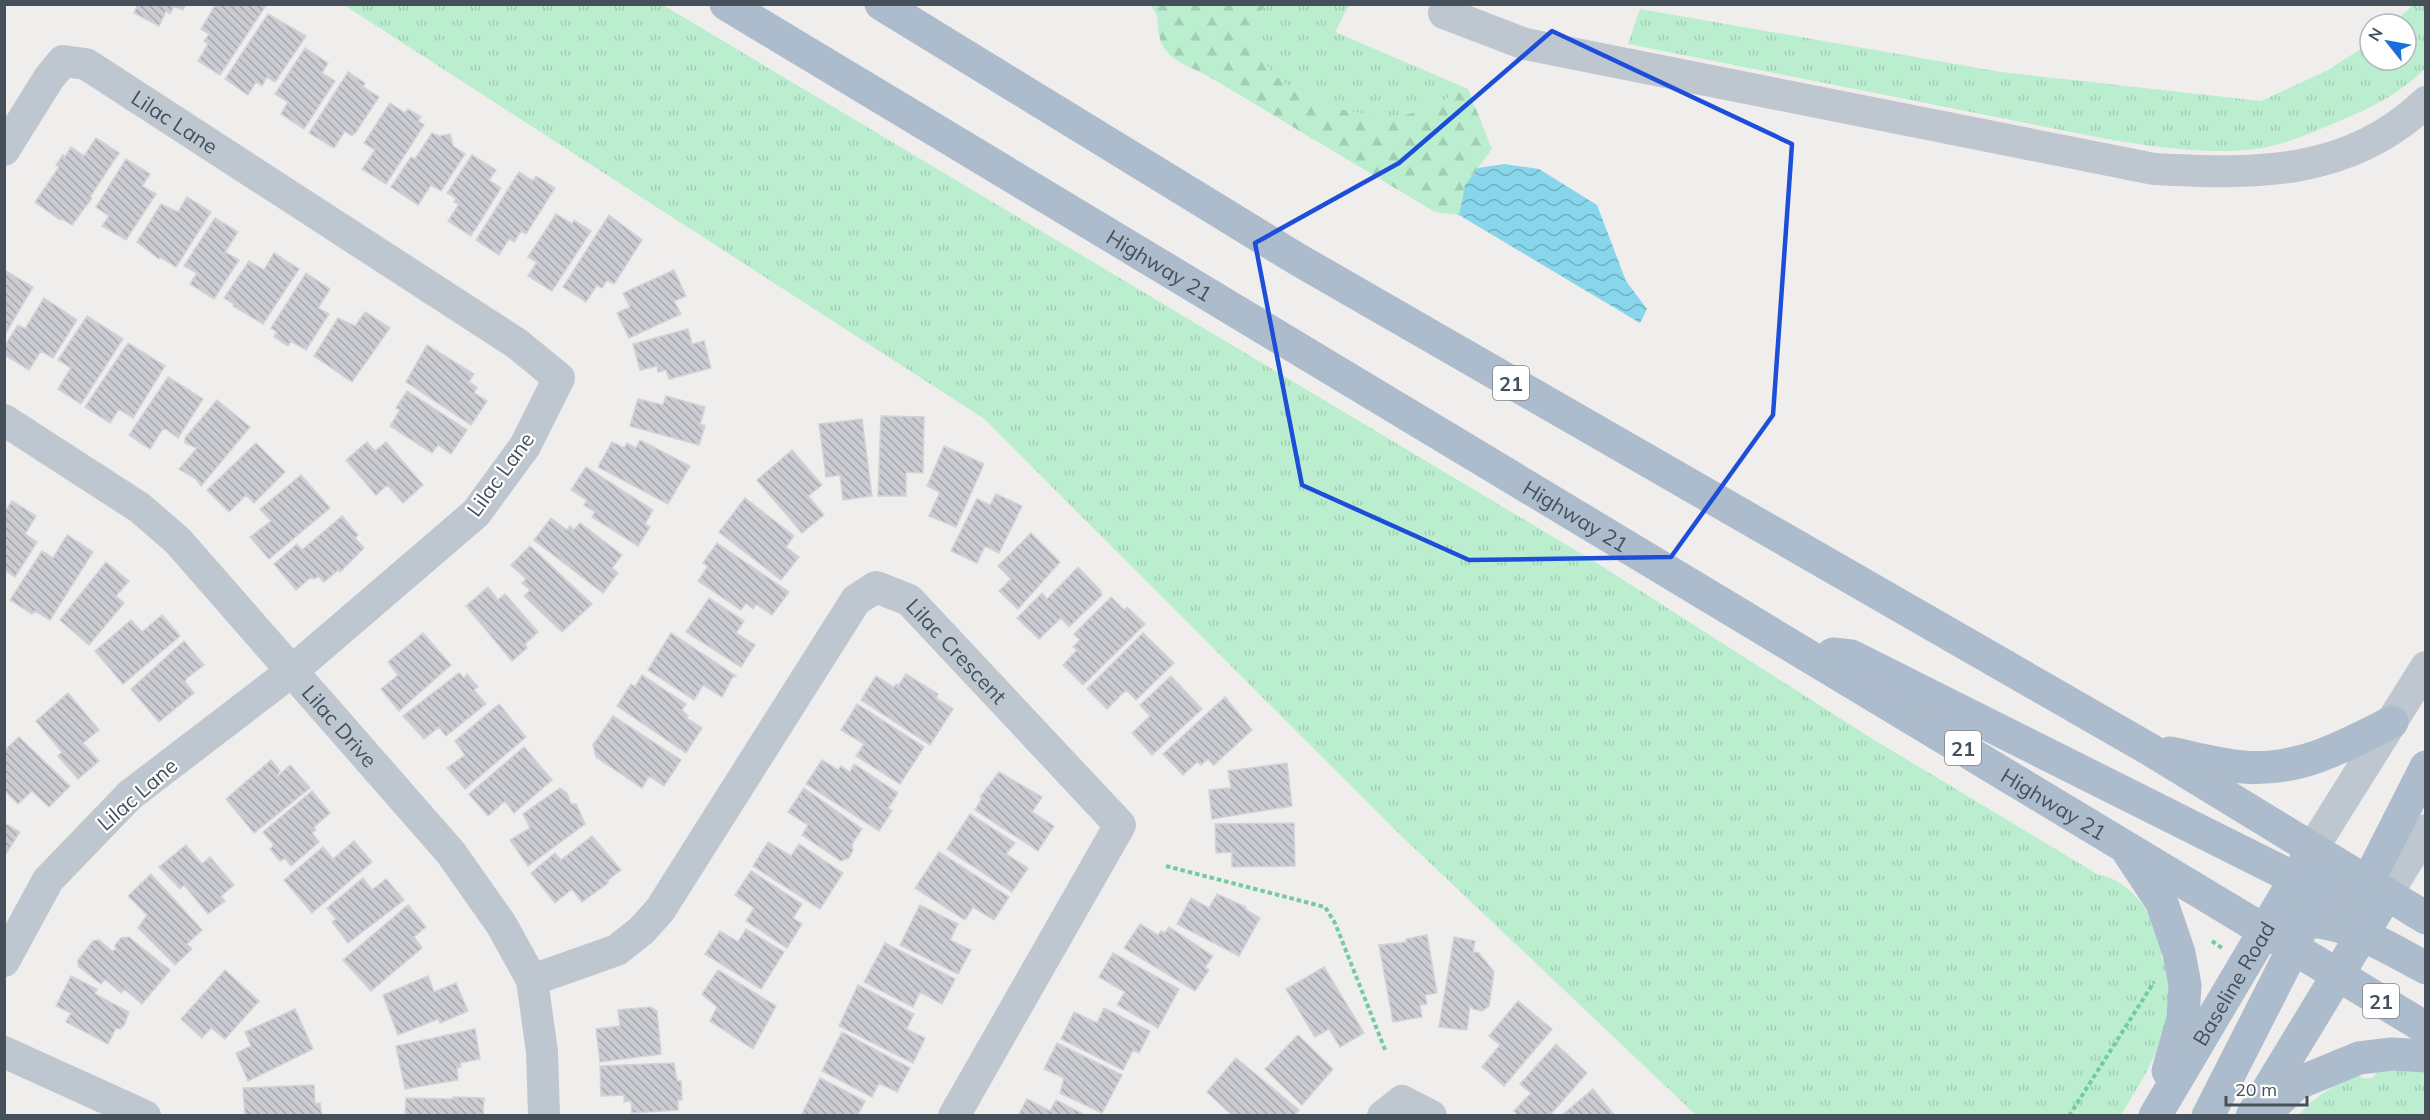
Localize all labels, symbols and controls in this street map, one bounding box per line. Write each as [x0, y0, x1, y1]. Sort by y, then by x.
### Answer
north arrow [2358, 12, 2418, 72]
text: N [2363, 24, 2387, 45]
street label: Lilac Lane [127, 84, 223, 159]
street label: Highway 21 [1102, 223, 1217, 307]
road number: 21 [1493, 366, 1529, 400]
street label: Lilac Lane [461, 427, 539, 521]
street label: Highway 21 [1518, 474, 1633, 558]
street label: Lilac Crescent [901, 593, 1012, 709]
street label: Lilac Drive [297, 679, 383, 772]
road number: 21 [1945, 731, 1981, 765]
street label: Lilac Lane [92, 752, 182, 836]
street label: Highway 21 [1996, 762, 2111, 845]
street label: Baseline Road [2187, 917, 2280, 1050]
road number: 21 [2363, 984, 2399, 1018]
scale bar [2226, 1069, 2307, 1107]
text: 20 m [2235, 1078, 2277, 1101]

